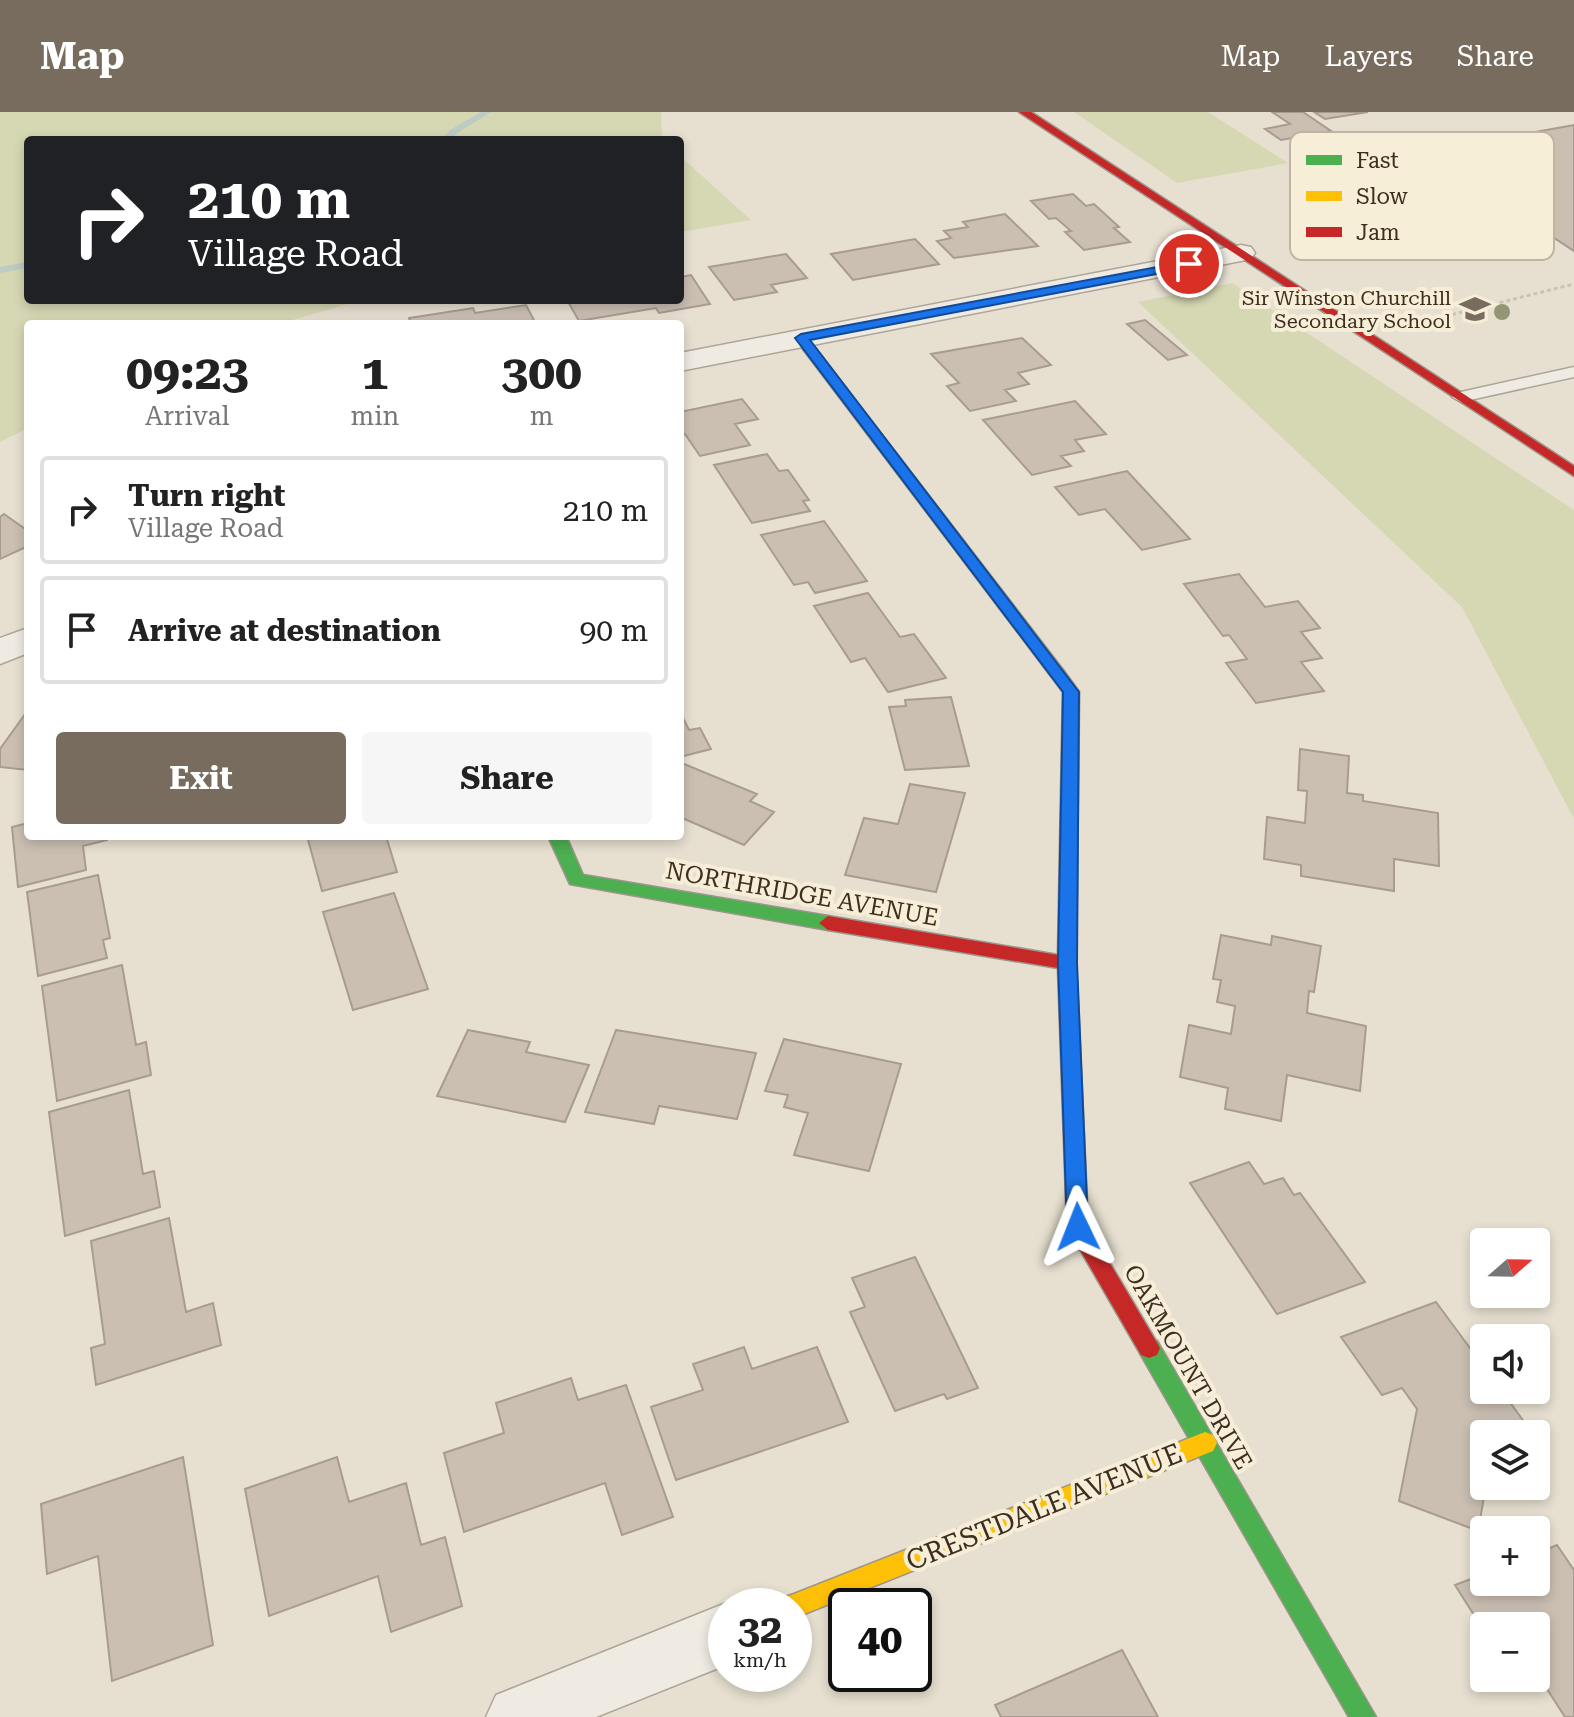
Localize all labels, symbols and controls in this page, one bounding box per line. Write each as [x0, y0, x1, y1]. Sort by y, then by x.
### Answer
text: Map [40, 34, 125, 78]
text: Map [1221, 40, 1280, 73]
text: Layers [1324, 40, 1413, 73]
text: Share [1457, 40, 1534, 73]
legend [1290, 132, 1554, 260]
text: Fast [1356, 148, 1399, 173]
text: 210 m [188, 166, 350, 232]
icon: right [56, 168, 160, 272]
text: Slow [1356, 184, 1409, 209]
text: Jam [1356, 220, 1400, 245]
pin [1155, 230, 1223, 298]
text: Village Road [188, 233, 403, 275]
icon: arrive [1167, 242, 1211, 286]
place label: Sir Winston Churchill Secondary School [1242, 286, 1451, 333]
school or university icon: Sir Winston Churchill Secondary School [1458, 292, 1492, 326]
text: 09:23 [126, 345, 249, 401]
text: 1 [361, 345, 388, 401]
text: 300 [501, 345, 582, 401]
text: Arrival [145, 401, 230, 431]
text: min [351, 401, 399, 431]
text: m [530, 401, 554, 431]
text: Turn right [128, 478, 285, 513]
icon: right [60, 488, 104, 532]
text: 210 m [563, 493, 648, 528]
text: Village Road [128, 513, 283, 543]
icon: arrive [60, 608, 104, 652]
text: Arrive at destination [128, 613, 441, 648]
text: 90 m [579, 613, 648, 648]
button: Exit [56, 732, 346, 824]
button: Share [362, 732, 652, 824]
street label: NORTHRIDGE AVENUE [664, 856, 940, 932]
position arrow [1036, 1185, 1120, 1269]
north arrow [1470, 1228, 1550, 1308]
map controls [1470, 1228, 1550, 1692]
street label: OAKMOUNT DRIVE [1118, 1260, 1258, 1474]
button: sound [1470, 1324, 1550, 1404]
button: layers [1470, 1420, 1550, 1500]
street label: CRESTDALE AVENUE [901, 1436, 1187, 1578]
button: + [1470, 1516, 1550, 1596]
speed limit sign: 40 [828, 1588, 932, 1692]
text: 32 [738, 1606, 782, 1653]
button: − [1470, 1612, 1550, 1692]
text: km/h [733, 1648, 787, 1672]

